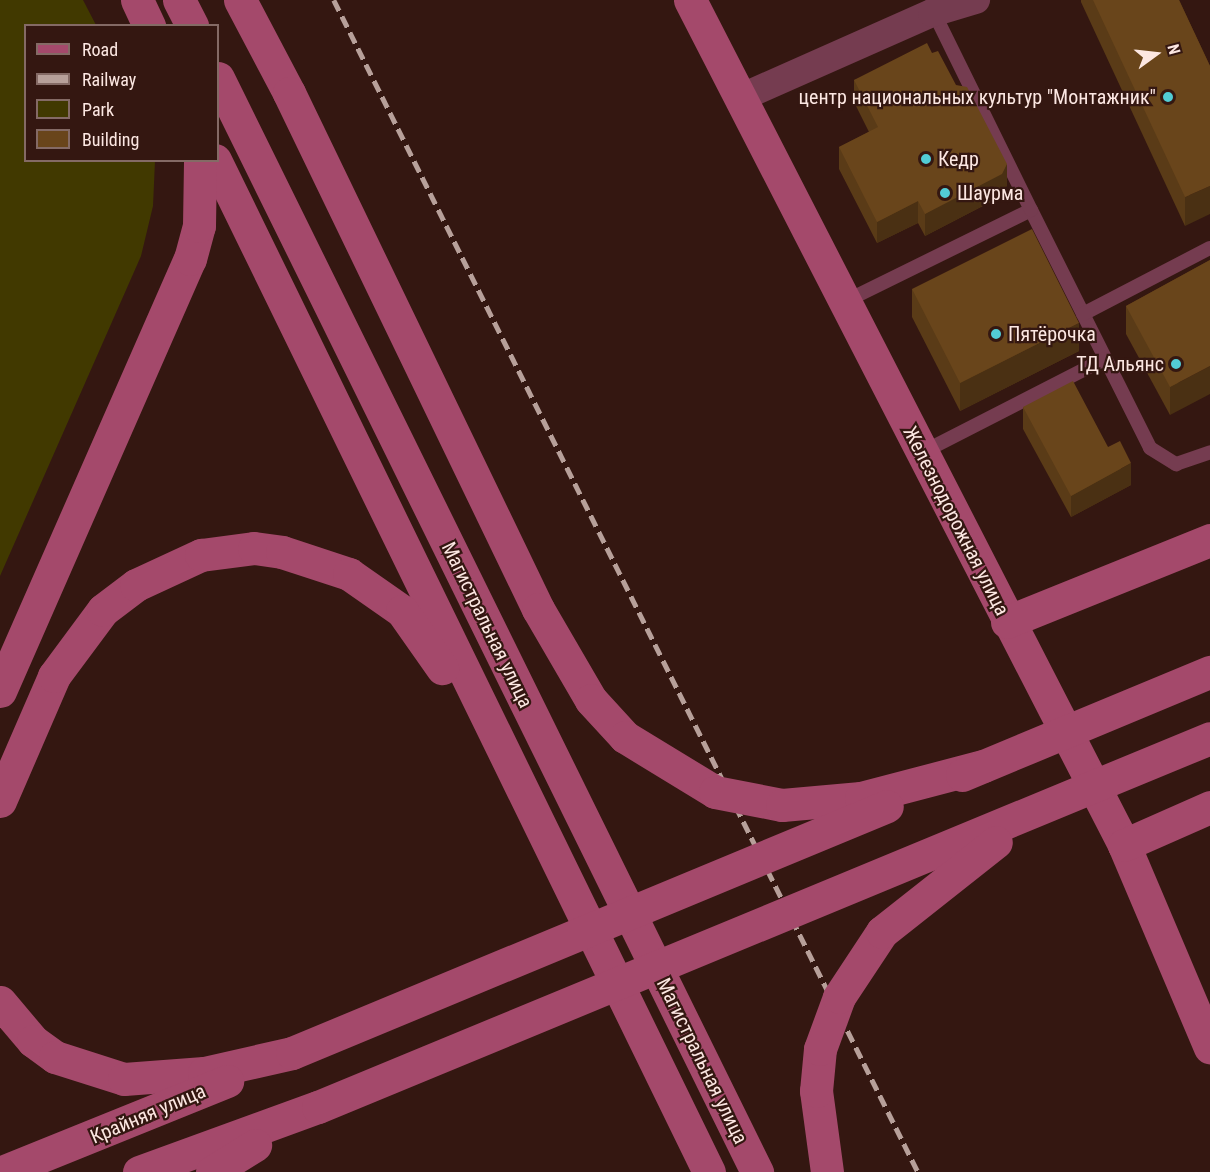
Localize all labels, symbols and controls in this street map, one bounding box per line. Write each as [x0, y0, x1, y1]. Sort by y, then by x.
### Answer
legend [24, 24, 219, 162]
north arrow [1126, 24, 1186, 84]
text: Road [82, 39, 118, 60]
text: N [1163, 42, 1184, 56]
text: Railway [82, 69, 136, 90]
place label: центр национальных культур "Монтажник" [799, 85, 1156, 109]
marker: центр национальных культур "Монтажник" [1161, 90, 1175, 104]
text: Park [82, 99, 114, 120]
text: Building [82, 129, 139, 150]
place label: Кедр [938, 147, 979, 171]
marker: Кедр [919, 152, 933, 166]
place label: Шаурма [957, 181, 1023, 205]
marker: Шаурма [938, 186, 952, 200]
place label: Пятёрочка [1008, 322, 1096, 346]
marker: Пятёрочка [989, 327, 1003, 341]
place label: ТД Альянс [1076, 352, 1164, 376]
marker: ТД Альянс [1169, 357, 1183, 371]
street label: Железнодорожная улица [898, 422, 1014, 620]
street label: Магистральная улица [436, 538, 538, 712]
street label: Магистральная улица [651, 974, 753, 1148]
street label: Крайняя улица [87, 1079, 209, 1149]

